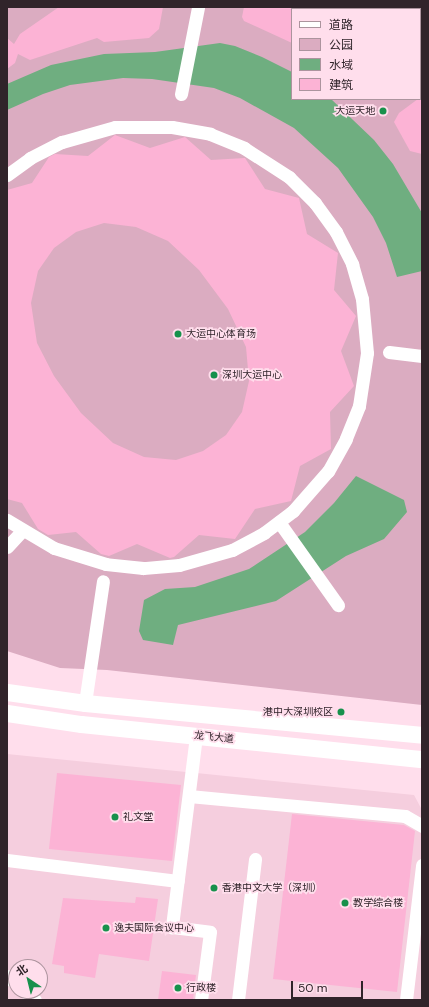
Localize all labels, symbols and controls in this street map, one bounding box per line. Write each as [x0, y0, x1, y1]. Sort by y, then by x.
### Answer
legend [291, 8, 421, 100]
text: 道路 [329, 17, 353, 33]
text: 公园 [329, 37, 353, 53]
text: 水域 [329, 57, 353, 73]
text: 建筑 [329, 77, 353, 93]
place label: 大运天地 [335, 105, 375, 117]
marker: 大运天地 [378, 106, 388, 116]
place label: 大运中心体育场 [186, 328, 256, 340]
marker: 大运中心体育场 [173, 329, 183, 339]
place label: 深圳大运中心 [222, 369, 282, 381]
marker: 深圳大运中心 [209, 370, 219, 380]
place label: 港中大深圳校区 [263, 706, 333, 718]
marker: 港中大深圳校区 [336, 707, 346, 717]
street label: 龙飞大道 [193, 729, 235, 745]
place label: 礼文堂 [123, 811, 153, 823]
marker: 礼文堂 [110, 812, 120, 822]
place label: 香港中文大学（深圳） [222, 882, 322, 894]
marker: 香港中文大学（深圳） [209, 883, 219, 893]
place label: 教学综合楼 [353, 897, 403, 909]
marker: 教学综合楼 [340, 898, 350, 908]
place label: 逸夫国际会议中心 [114, 922, 194, 934]
marker: 逸夫国际会议中心 [101, 923, 111, 933]
north arrow [8, 959, 48, 999]
text: 北 [13, 961, 30, 979]
scale bar [293, 973, 365, 999]
text: 50 m [298, 980, 327, 996]
place label: 行政楼 [186, 982, 216, 994]
marker: 行政楼 [173, 983, 183, 993]

